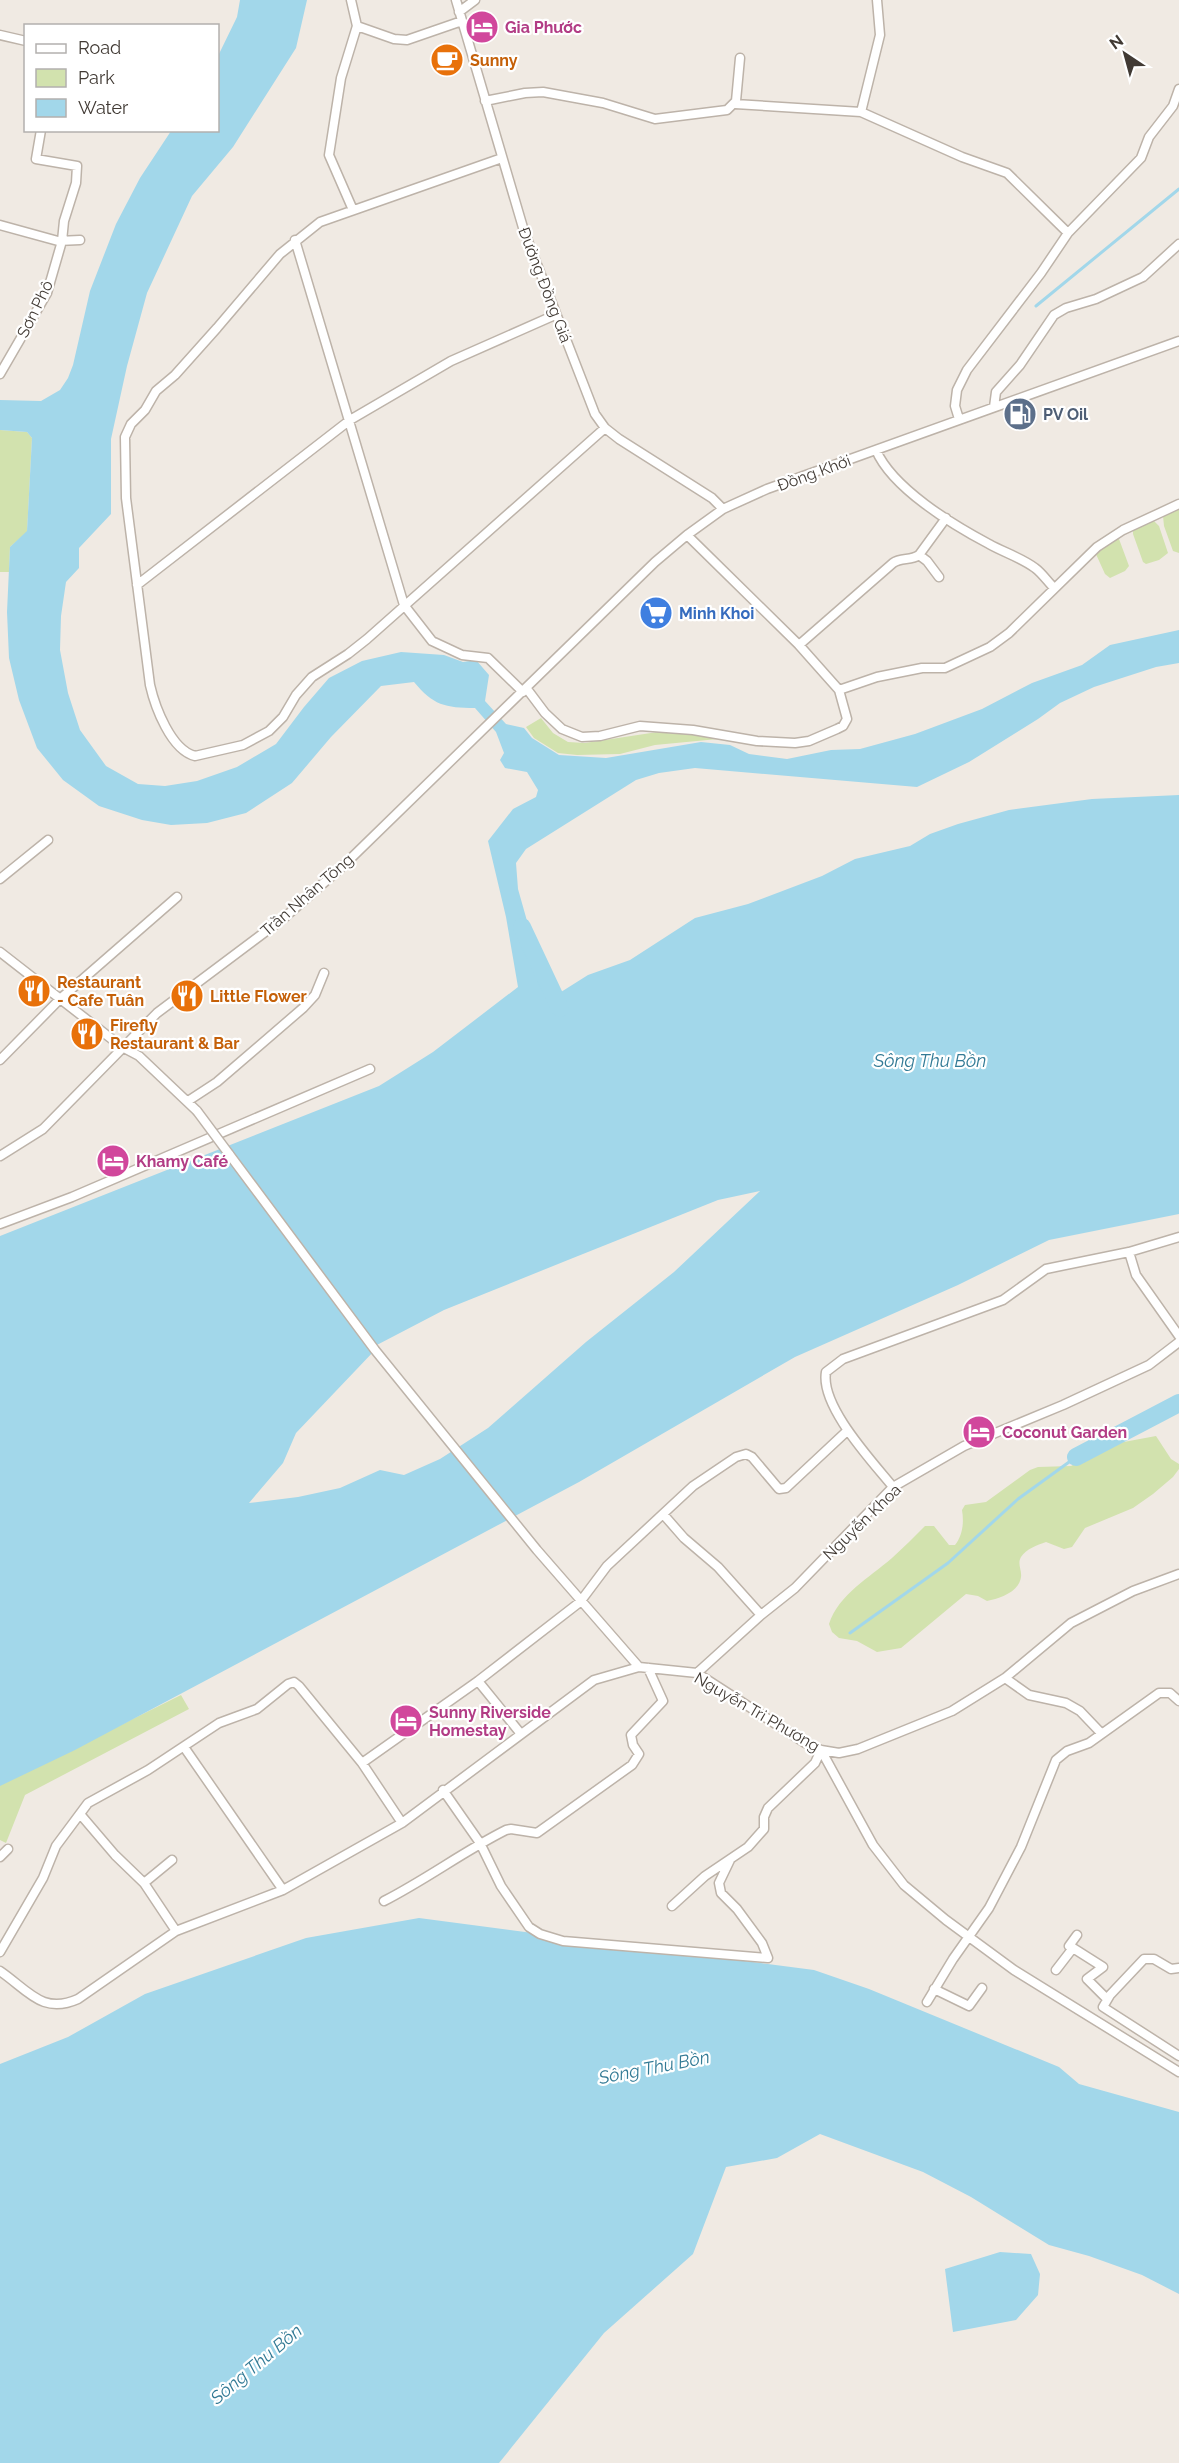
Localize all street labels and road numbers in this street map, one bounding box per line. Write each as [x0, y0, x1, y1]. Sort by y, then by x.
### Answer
street label: Đường Đồng Giá [514, 225, 576, 345]
street label: Sơn Phô [13, 277, 57, 341]
street label: Đồng Khởi [775, 451, 853, 495]
street label: Trần Nhân Tông [257, 850, 357, 940]
street label: Nguyễn Khoa [819, 1480, 905, 1564]
street label: Nguyễn Tri Phương [691, 1668, 823, 1756]

